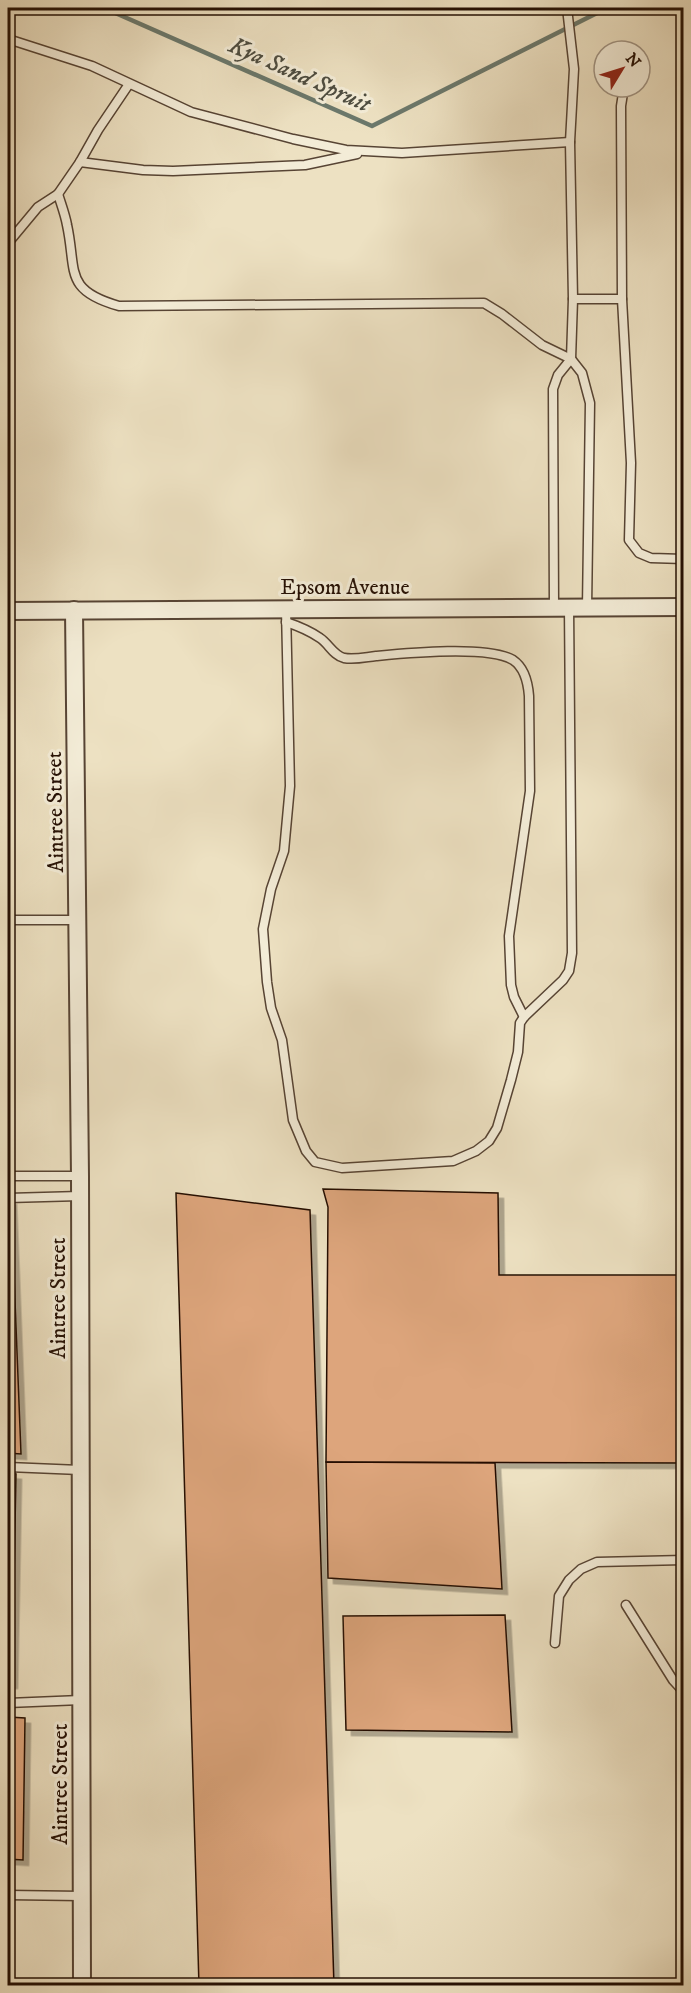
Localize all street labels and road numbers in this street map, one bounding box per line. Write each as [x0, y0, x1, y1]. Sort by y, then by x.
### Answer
street label: Epsom Avenue [280, 574, 410, 601]
street label: Aintree Street [41, 751, 70, 873]
street label: Aintree Street [45, 1237, 72, 1359]
street label: Aintree Street [47, 1723, 74, 1845]

